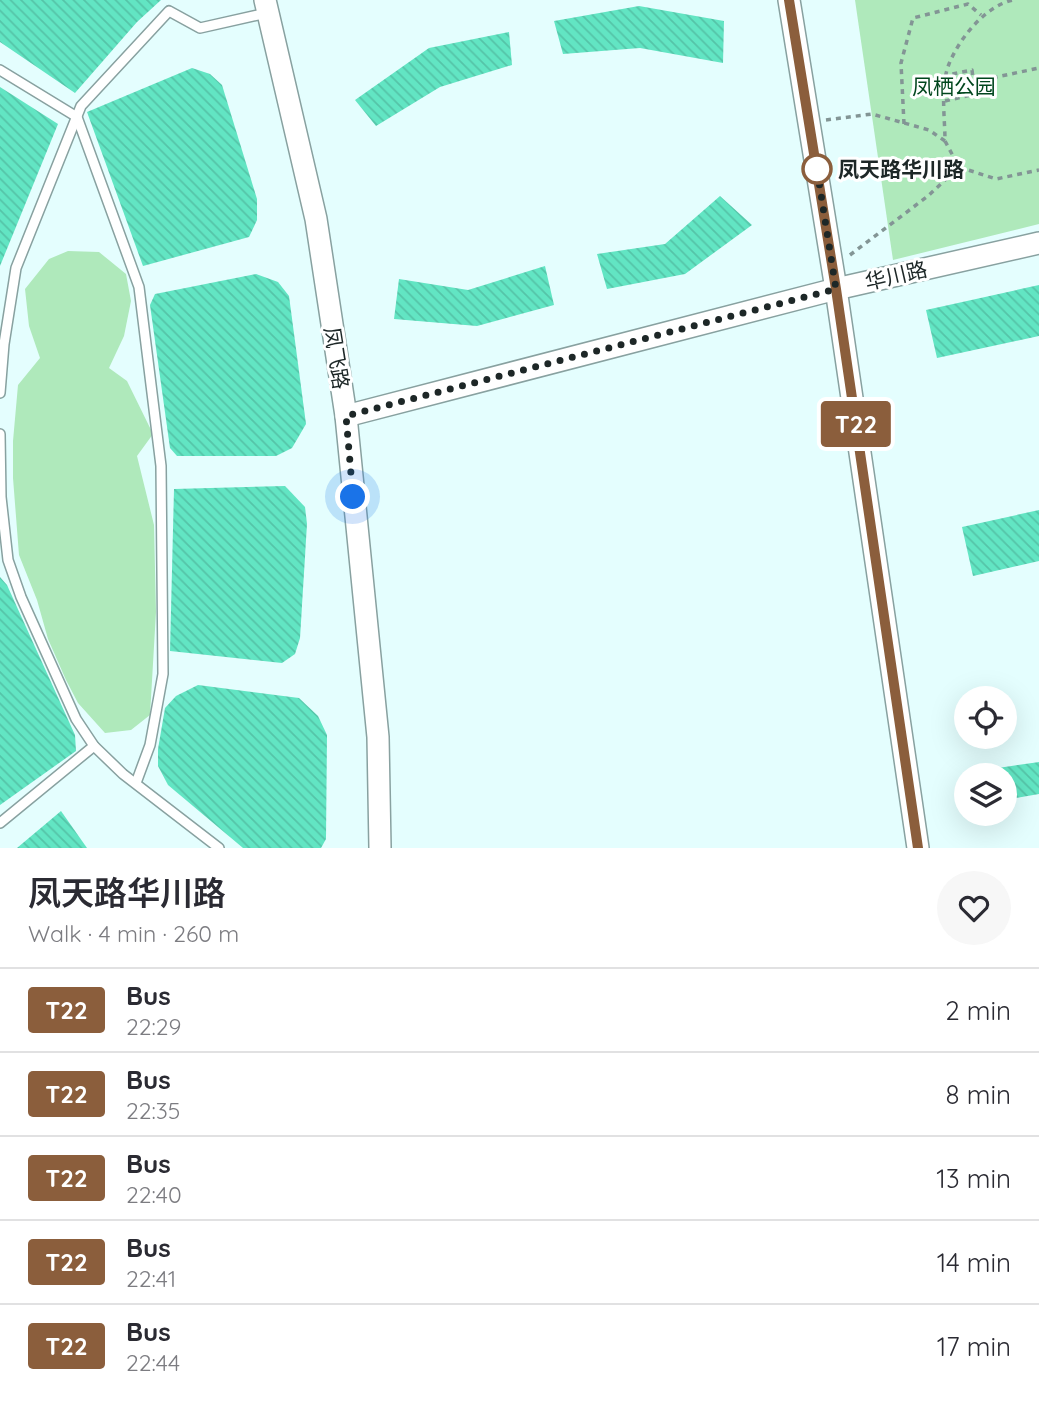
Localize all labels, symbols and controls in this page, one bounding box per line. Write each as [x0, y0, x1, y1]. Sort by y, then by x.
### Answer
park label: 凤栖公园 [912, 73, 996, 99]
marker: 凤天路华川路 [802, 154, 832, 184]
place label: 凤天路华川路 [838, 156, 964, 182]
street label: 华川路 [862, 255, 930, 295]
street label: 凤飞路 [319, 325, 355, 391]
line badge: T22 [816, 401, 896, 447]
text: T22 [835, 409, 877, 439]
your location [335, 479, 370, 514]
map controls [954, 686, 1017, 826]
button: locate [954, 686, 1017, 749]
button: layers [954, 763, 1017, 826]
button: heart [937, 871, 1011, 945]
text: 凤天路华川路 [28, 872, 226, 913]
text: Walk · 4 min · 260 m [28, 919, 239, 948]
text: Bus [126, 979, 171, 1012]
text: 2 min [945, 994, 1011, 1027]
text: T22 [45, 995, 88, 1025]
text: 22:29 [126, 1012, 181, 1041]
text: Bus [126, 1063, 171, 1096]
text: 8 min [946, 1078, 1011, 1111]
text: T22 [45, 1079, 88, 1109]
text: 22:35 [126, 1096, 180, 1125]
text: Bus [126, 1147, 171, 1180]
text: 13 min [936, 1162, 1011, 1195]
text: T22 [45, 1163, 88, 1193]
text: 22:40 [126, 1180, 182, 1209]
text: Bus [126, 1231, 171, 1264]
text: 14 min [937, 1246, 1011, 1279]
text: T22 [45, 1247, 88, 1277]
text: 22:41 [126, 1264, 176, 1293]
text: Bus [126, 1315, 171, 1348]
text: 17 min [937, 1330, 1011, 1363]
text: T22 [45, 1331, 88, 1361]
text: 22:44 [126, 1348, 180, 1377]

